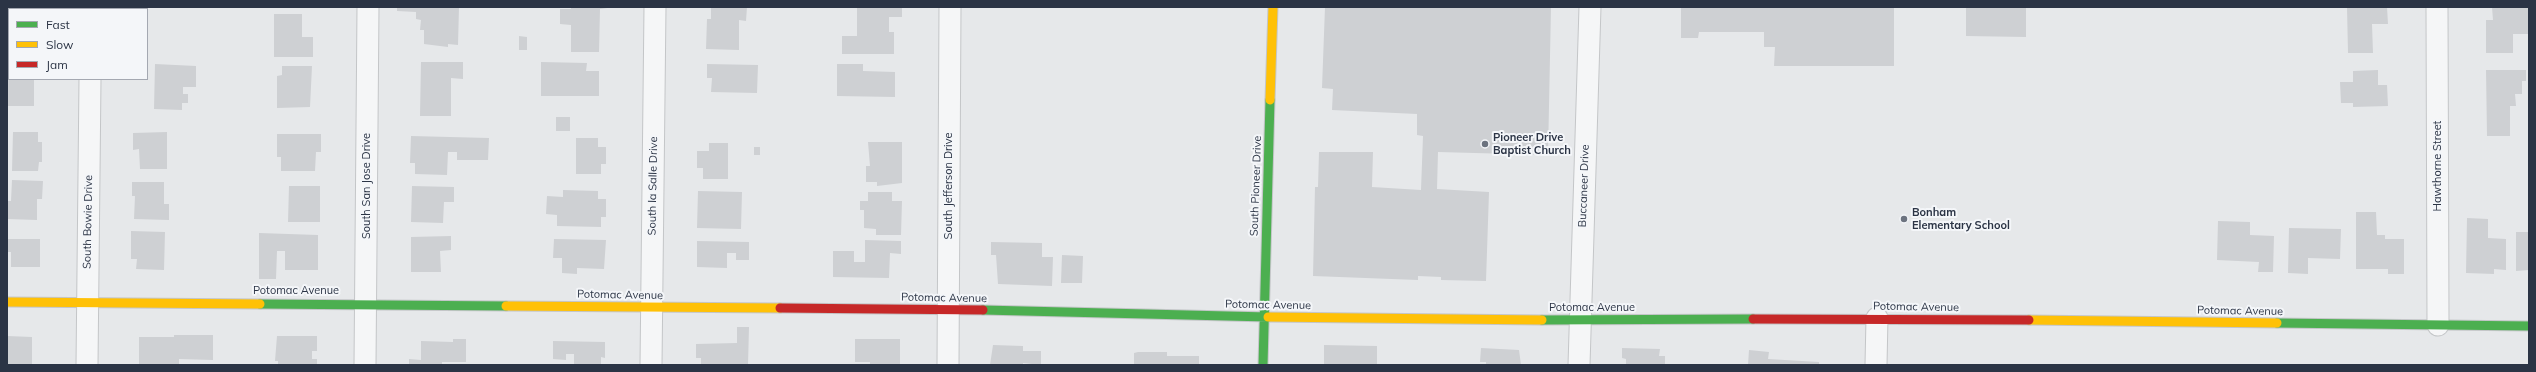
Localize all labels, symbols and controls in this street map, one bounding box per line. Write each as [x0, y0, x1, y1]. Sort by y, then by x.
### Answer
legend [8, 8, 148, 80]
text: Fast [46, 17, 70, 32]
text: Slow [46, 37, 74, 52]
text: Jam [46, 57, 68, 72]
street label: Hawthorne Street [2431, 121, 2445, 211]
place label: Pioneer Drive Baptist Church [1493, 131, 1571, 157]
street label: South San Jose Drive [360, 133, 374, 239]
street label: South Jefferson Drive [942, 133, 956, 239]
street label: South la Salle Drive [646, 136, 660, 236]
street label: South Pioneer Drive [1248, 136, 1264, 236]
marker: Pioneer Drive Baptist Church [1480, 139, 1490, 149]
street label: Buccaneer Drive [1576, 144, 1592, 228]
street label: South Bowie Drive [81, 175, 95, 269]
place label: Bonham Elementary School [1912, 206, 2010, 232]
marker: Bonham Elementary School [1899, 214, 1909, 224]
street label: Potomac Avenue [253, 284, 339, 298]
street label: Potomac Avenue [577, 288, 663, 302]
street label: Potomac Avenue [901, 291, 987, 305]
street label: Potomac Avenue [1225, 298, 1311, 312]
street label: Potomac Avenue [1873, 300, 1959, 314]
street label: Potomac Avenue [1549, 301, 1635, 315]
street label: Potomac Avenue [2197, 304, 2283, 318]

